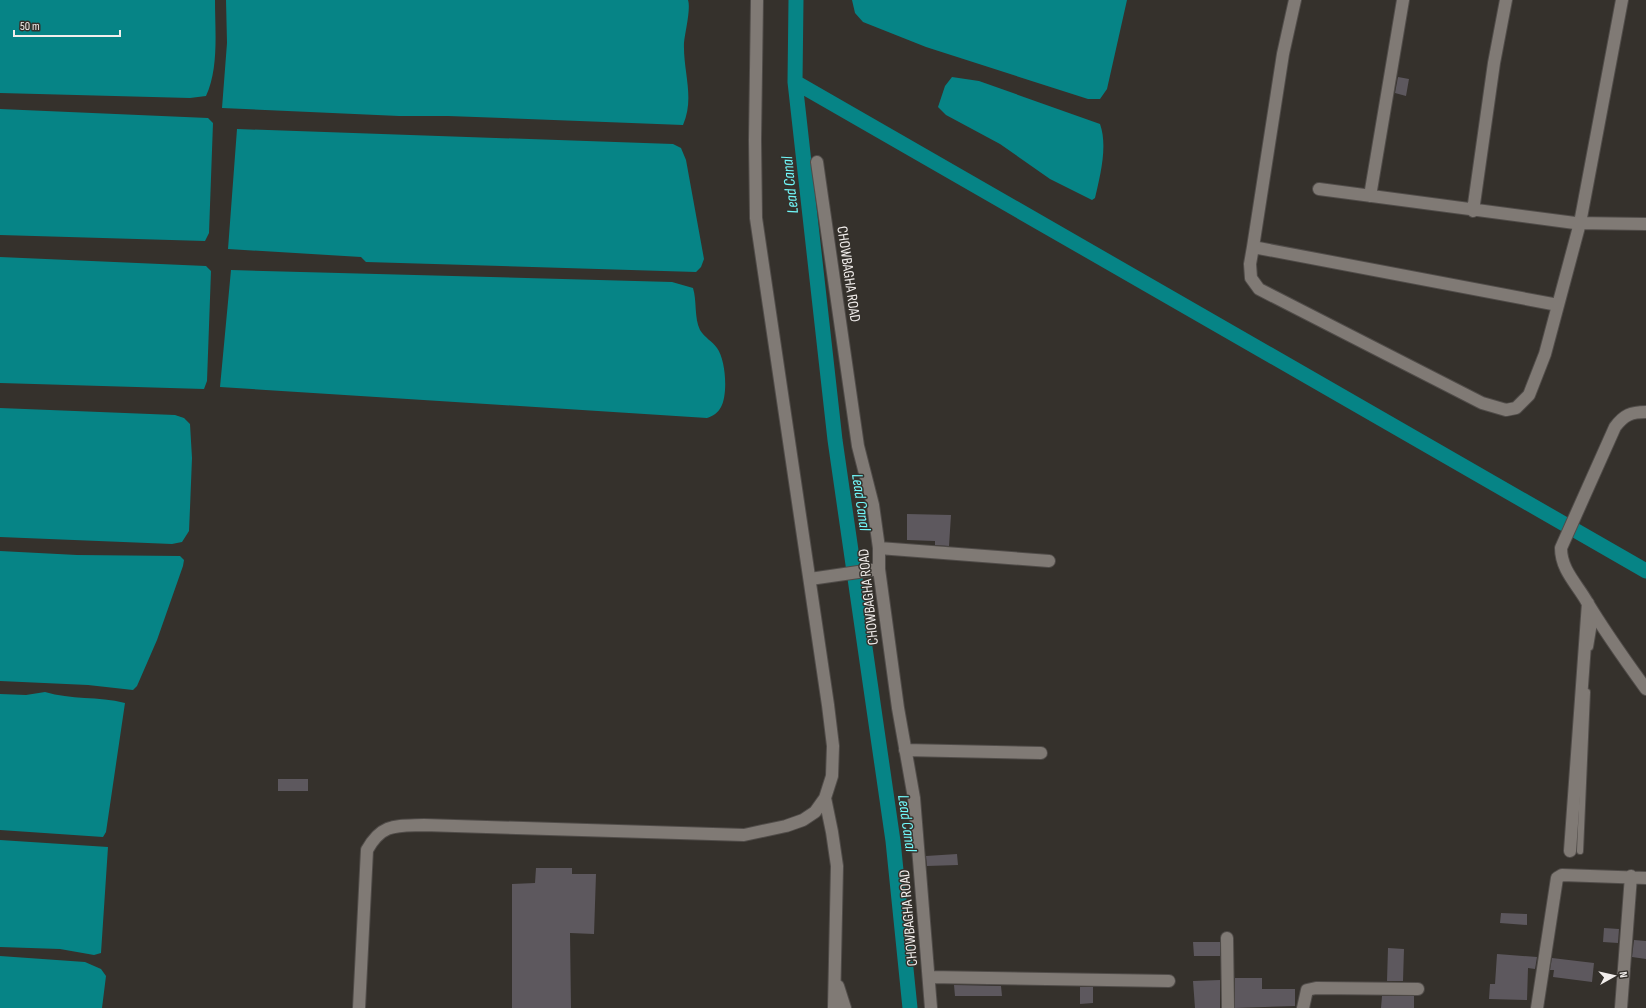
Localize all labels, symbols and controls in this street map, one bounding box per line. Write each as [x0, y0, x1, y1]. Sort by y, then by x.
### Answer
scale bar [14, 12, 120, 38]
text: 50 m [20, 19, 40, 34]
water label: Lead Canal [778, 154, 803, 214]
street label: CHOWBAGHA ROAD [832, 225, 865, 323]
water label: Lead Canal [847, 472, 874, 533]
street label: CHOWBAGHA ROAD [854, 548, 883, 646]
water label: Lead Canal [893, 793, 920, 854]
street label: CHOWBAGHA ROAD [895, 869, 922, 967]
north arrow [1594, 956, 1634, 996]
text: N [1617, 971, 1630, 979]

